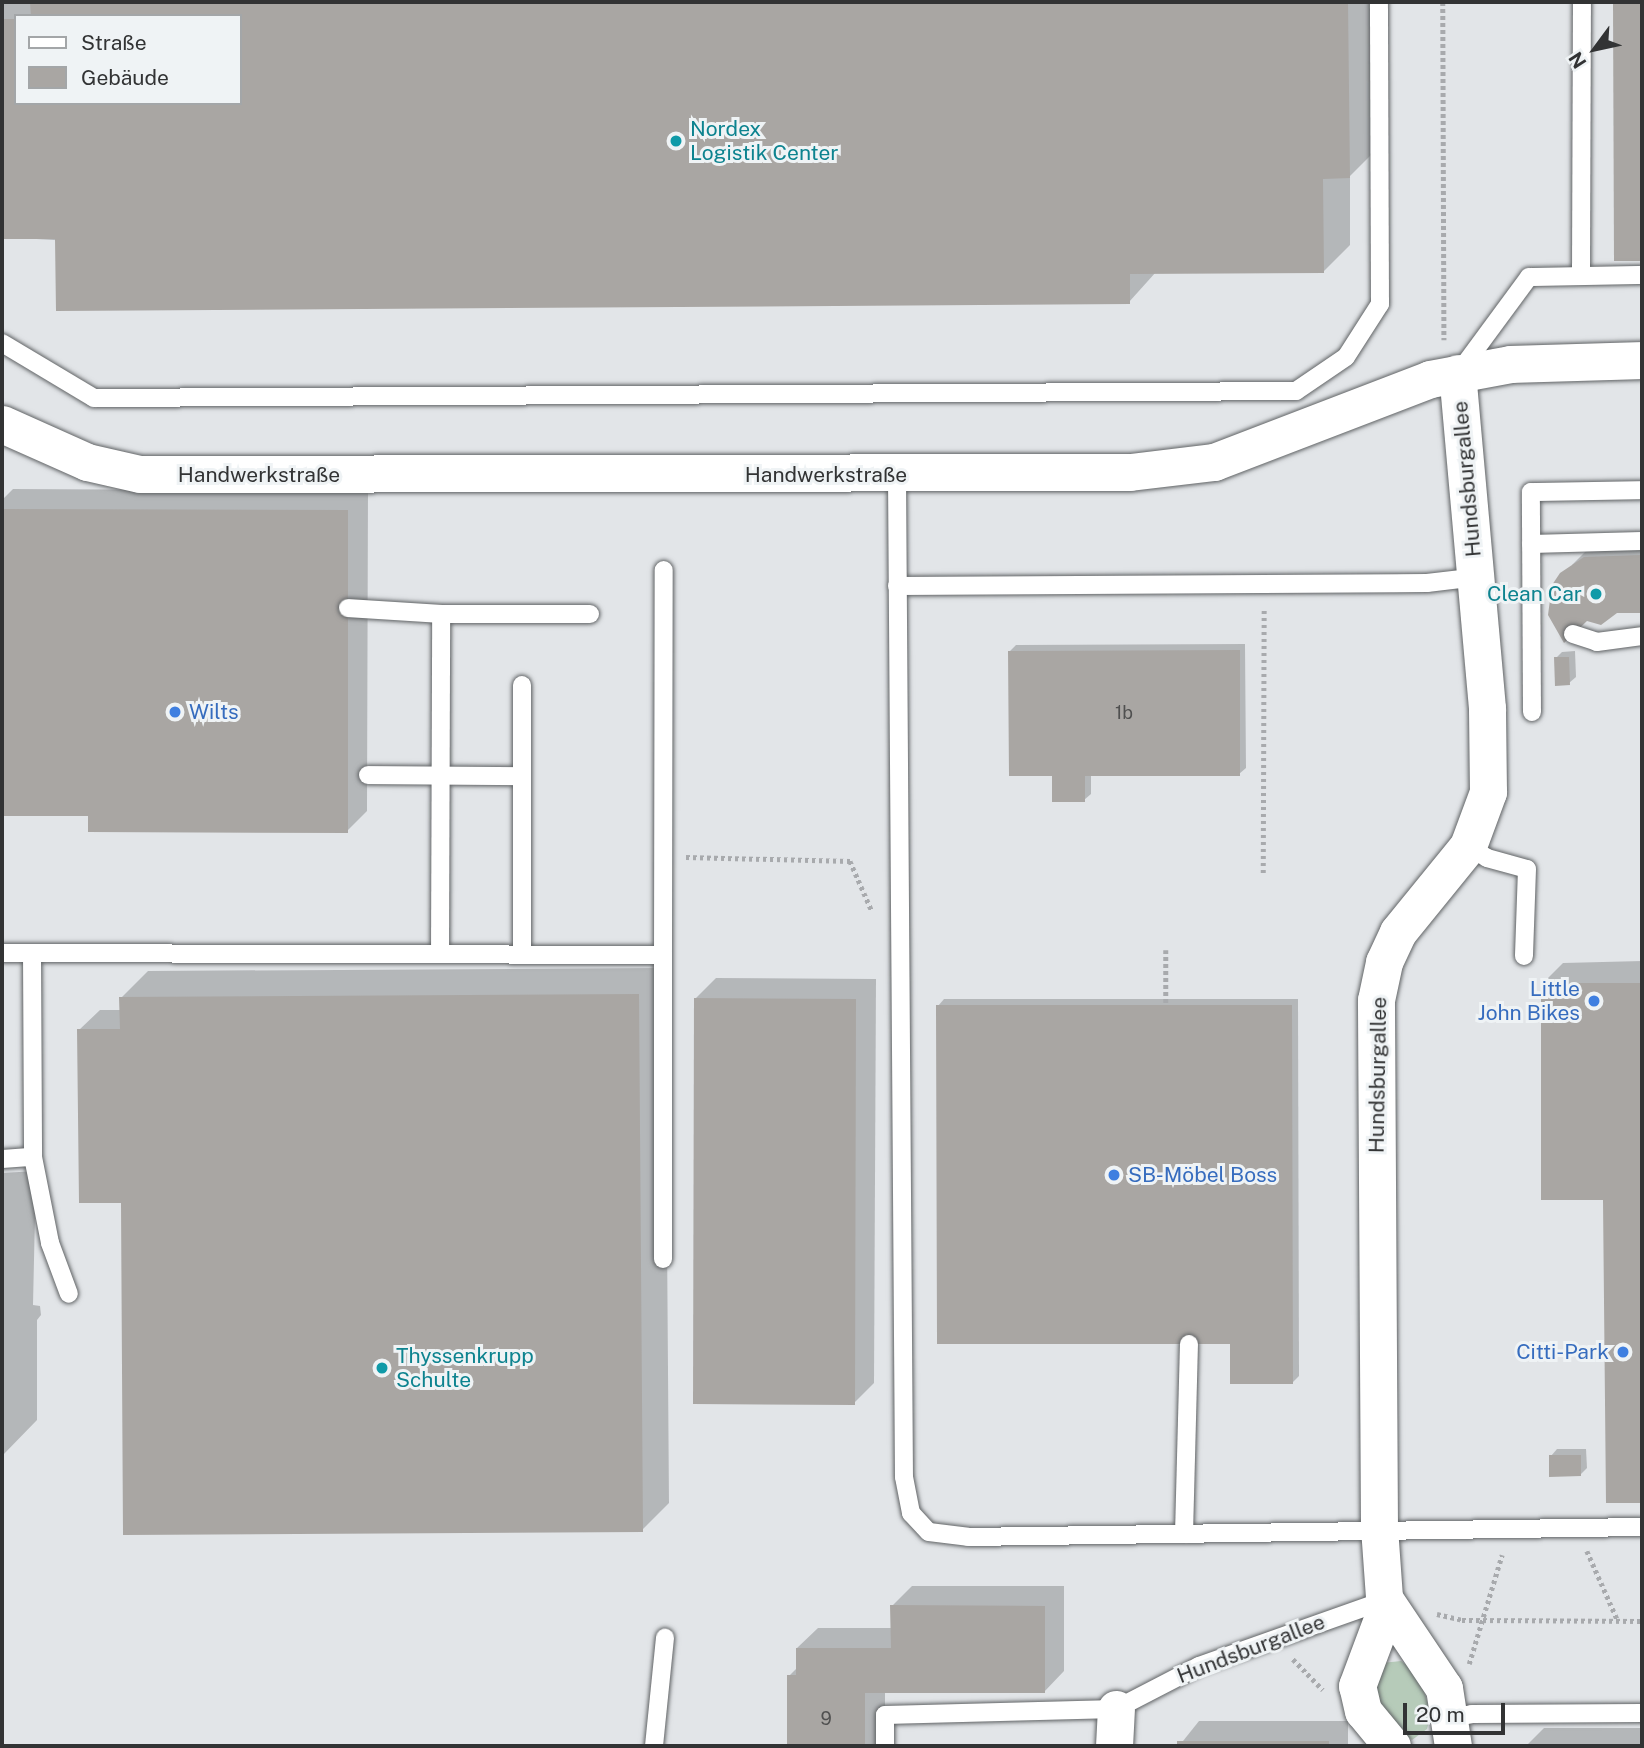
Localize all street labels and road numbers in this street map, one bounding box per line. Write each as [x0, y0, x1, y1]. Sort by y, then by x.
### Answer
street label: Hundsburgallee [1448, 400, 1486, 558]
street label: Handwerkstraße [178, 462, 340, 488]
street label: Handwerkstraße [745, 462, 907, 488]
street label: Hundsburgallee [1364, 997, 1392, 1153]
street label: Hundsburgallee [1173, 1609, 1329, 1689]

